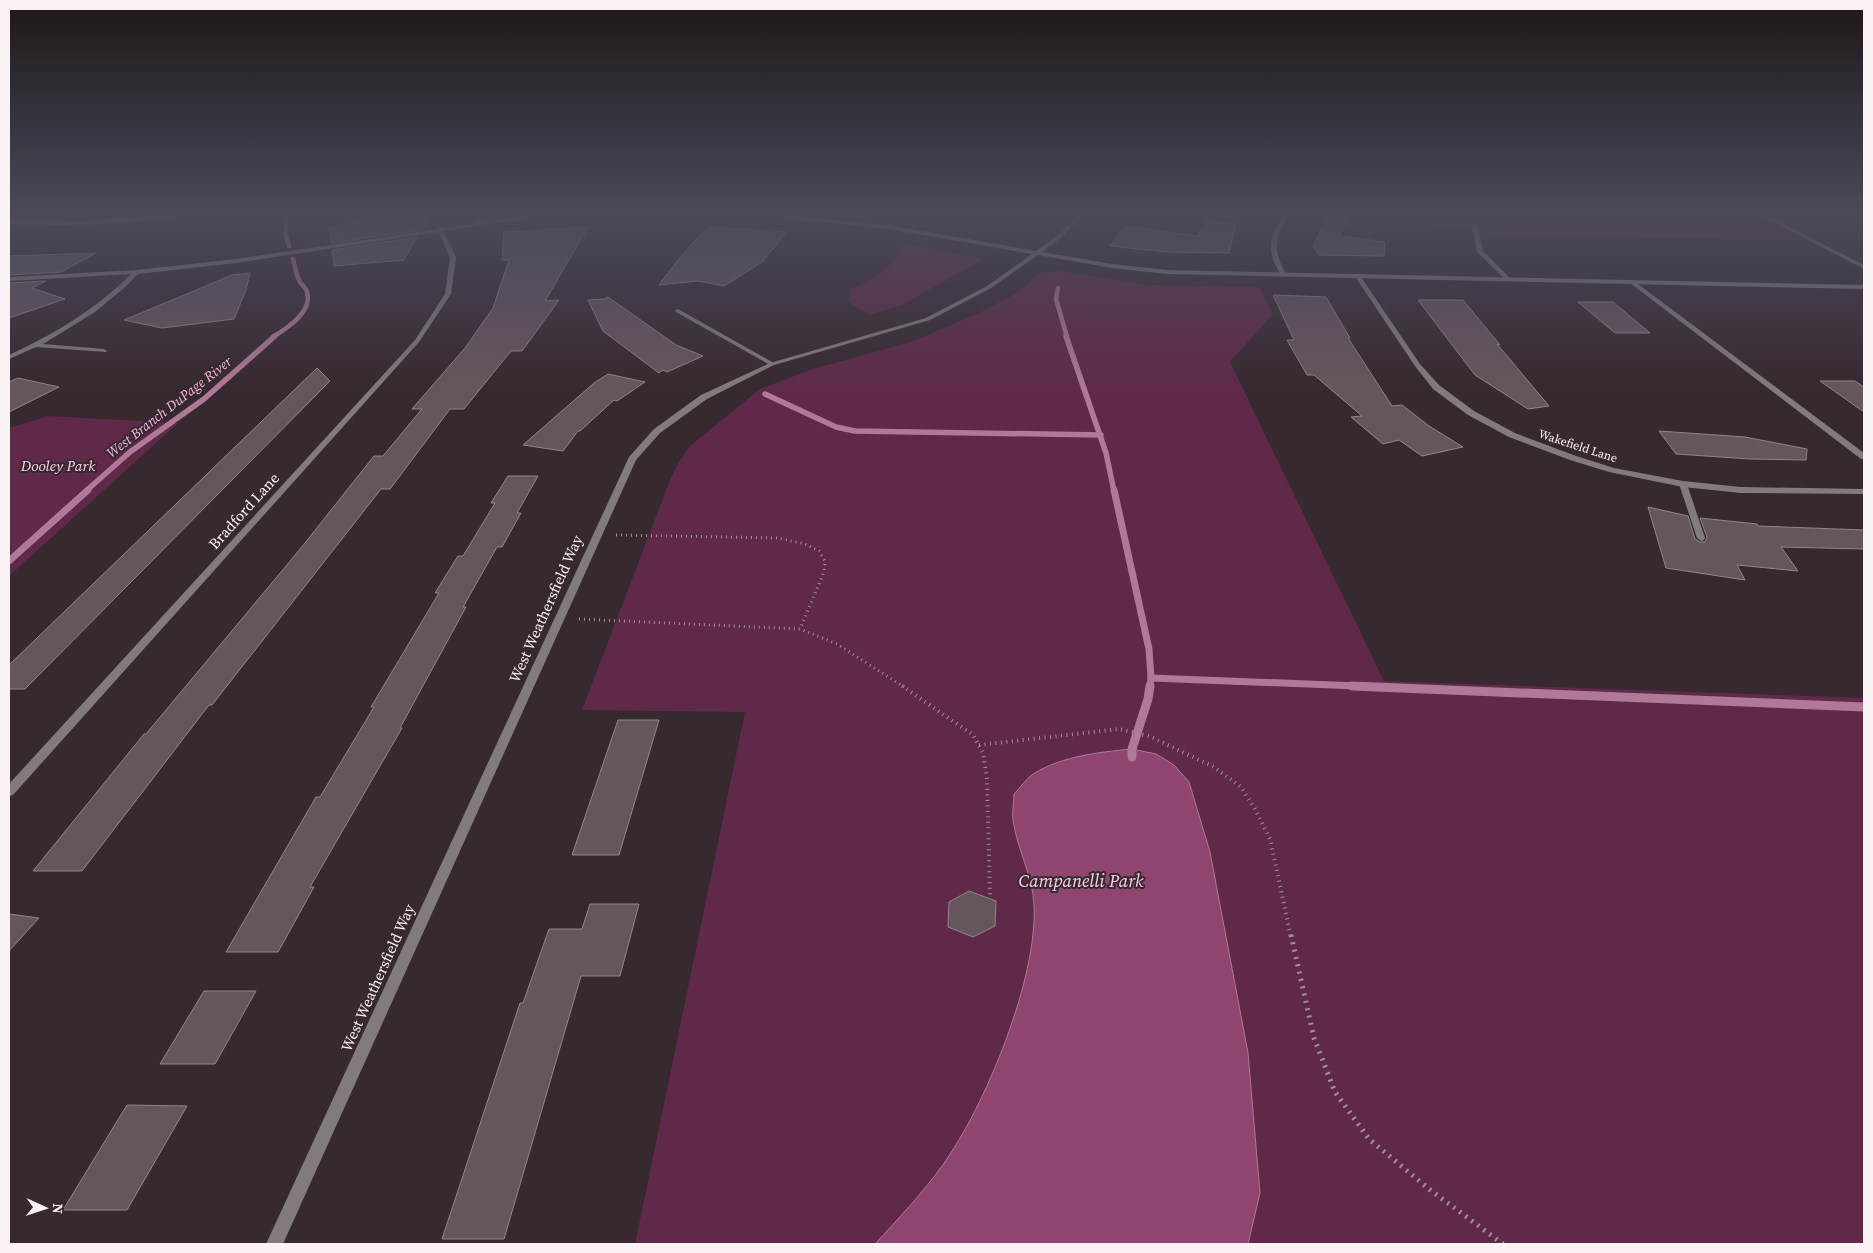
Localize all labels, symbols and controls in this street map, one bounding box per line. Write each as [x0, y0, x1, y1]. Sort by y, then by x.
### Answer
water label: West Branch DuPage River [102, 351, 236, 462]
street label: Wakefield Lane [1536, 426, 1620, 466]
park label: Dooley Park [20, 455, 96, 476]
street label: Bradford Lane [204, 468, 284, 554]
street label: West Weathersfield Way [504, 531, 588, 686]
park label: Campanelli Park [1019, 868, 1144, 893]
street label: West Weathersfield Way [336, 900, 420, 1055]
north arrow [20, 1183, 70, 1233]
text: N [48, 1203, 68, 1214]

